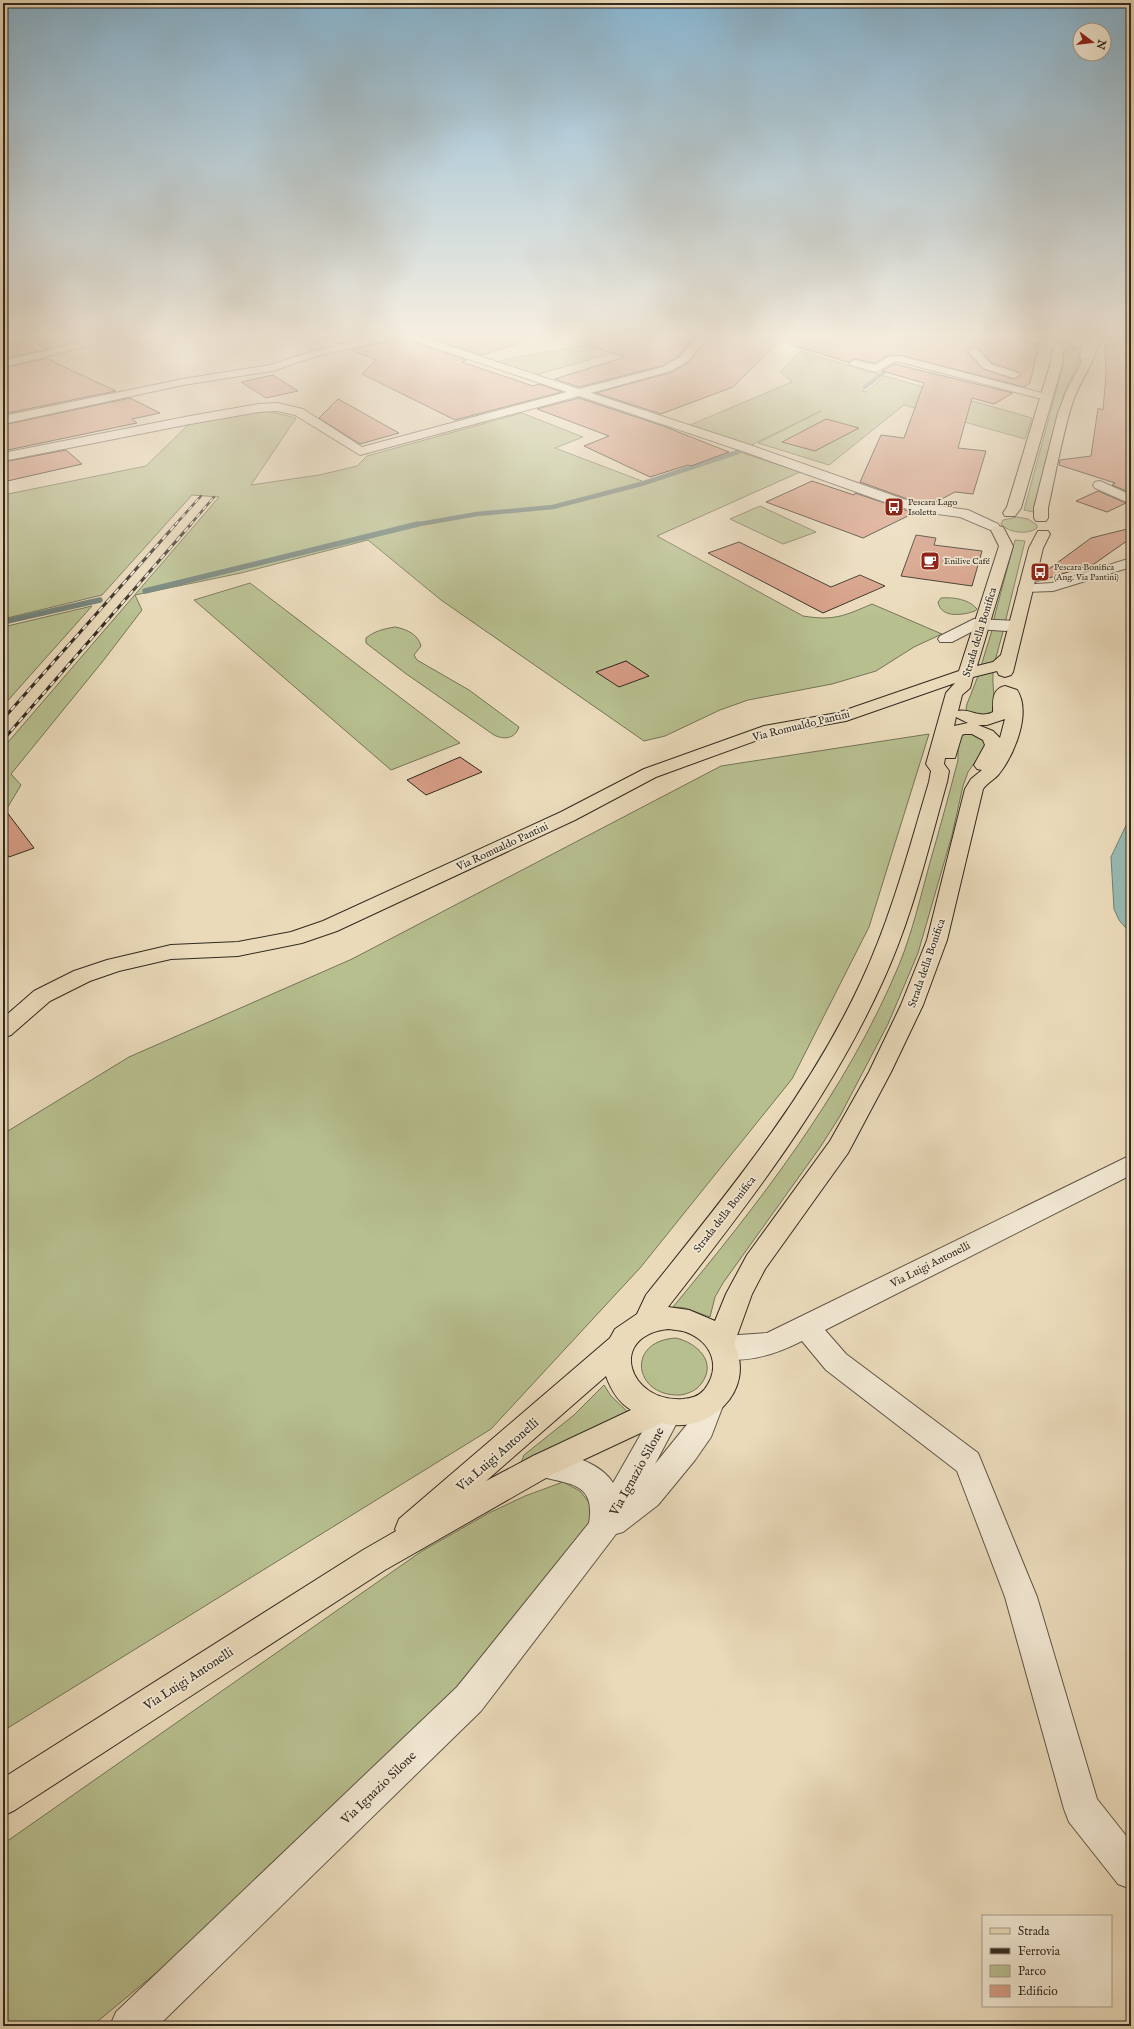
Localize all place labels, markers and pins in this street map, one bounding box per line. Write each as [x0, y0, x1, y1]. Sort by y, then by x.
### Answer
bus stop icon: Pescara Lago Isoletta [883, 496, 905, 518]
place label: Pescara Lago Isoletta [908, 497, 957, 518]
cafe icon: Enilive Café [919, 550, 941, 572]
place label: Enilive Café [944, 556, 990, 567]
bus stop icon: Pescara Bonifica (Ang. Via Pantini) [1029, 561, 1051, 583]
place label: Pescara Bonifica (Ang. Via Pantini) [1054, 562, 1119, 583]

